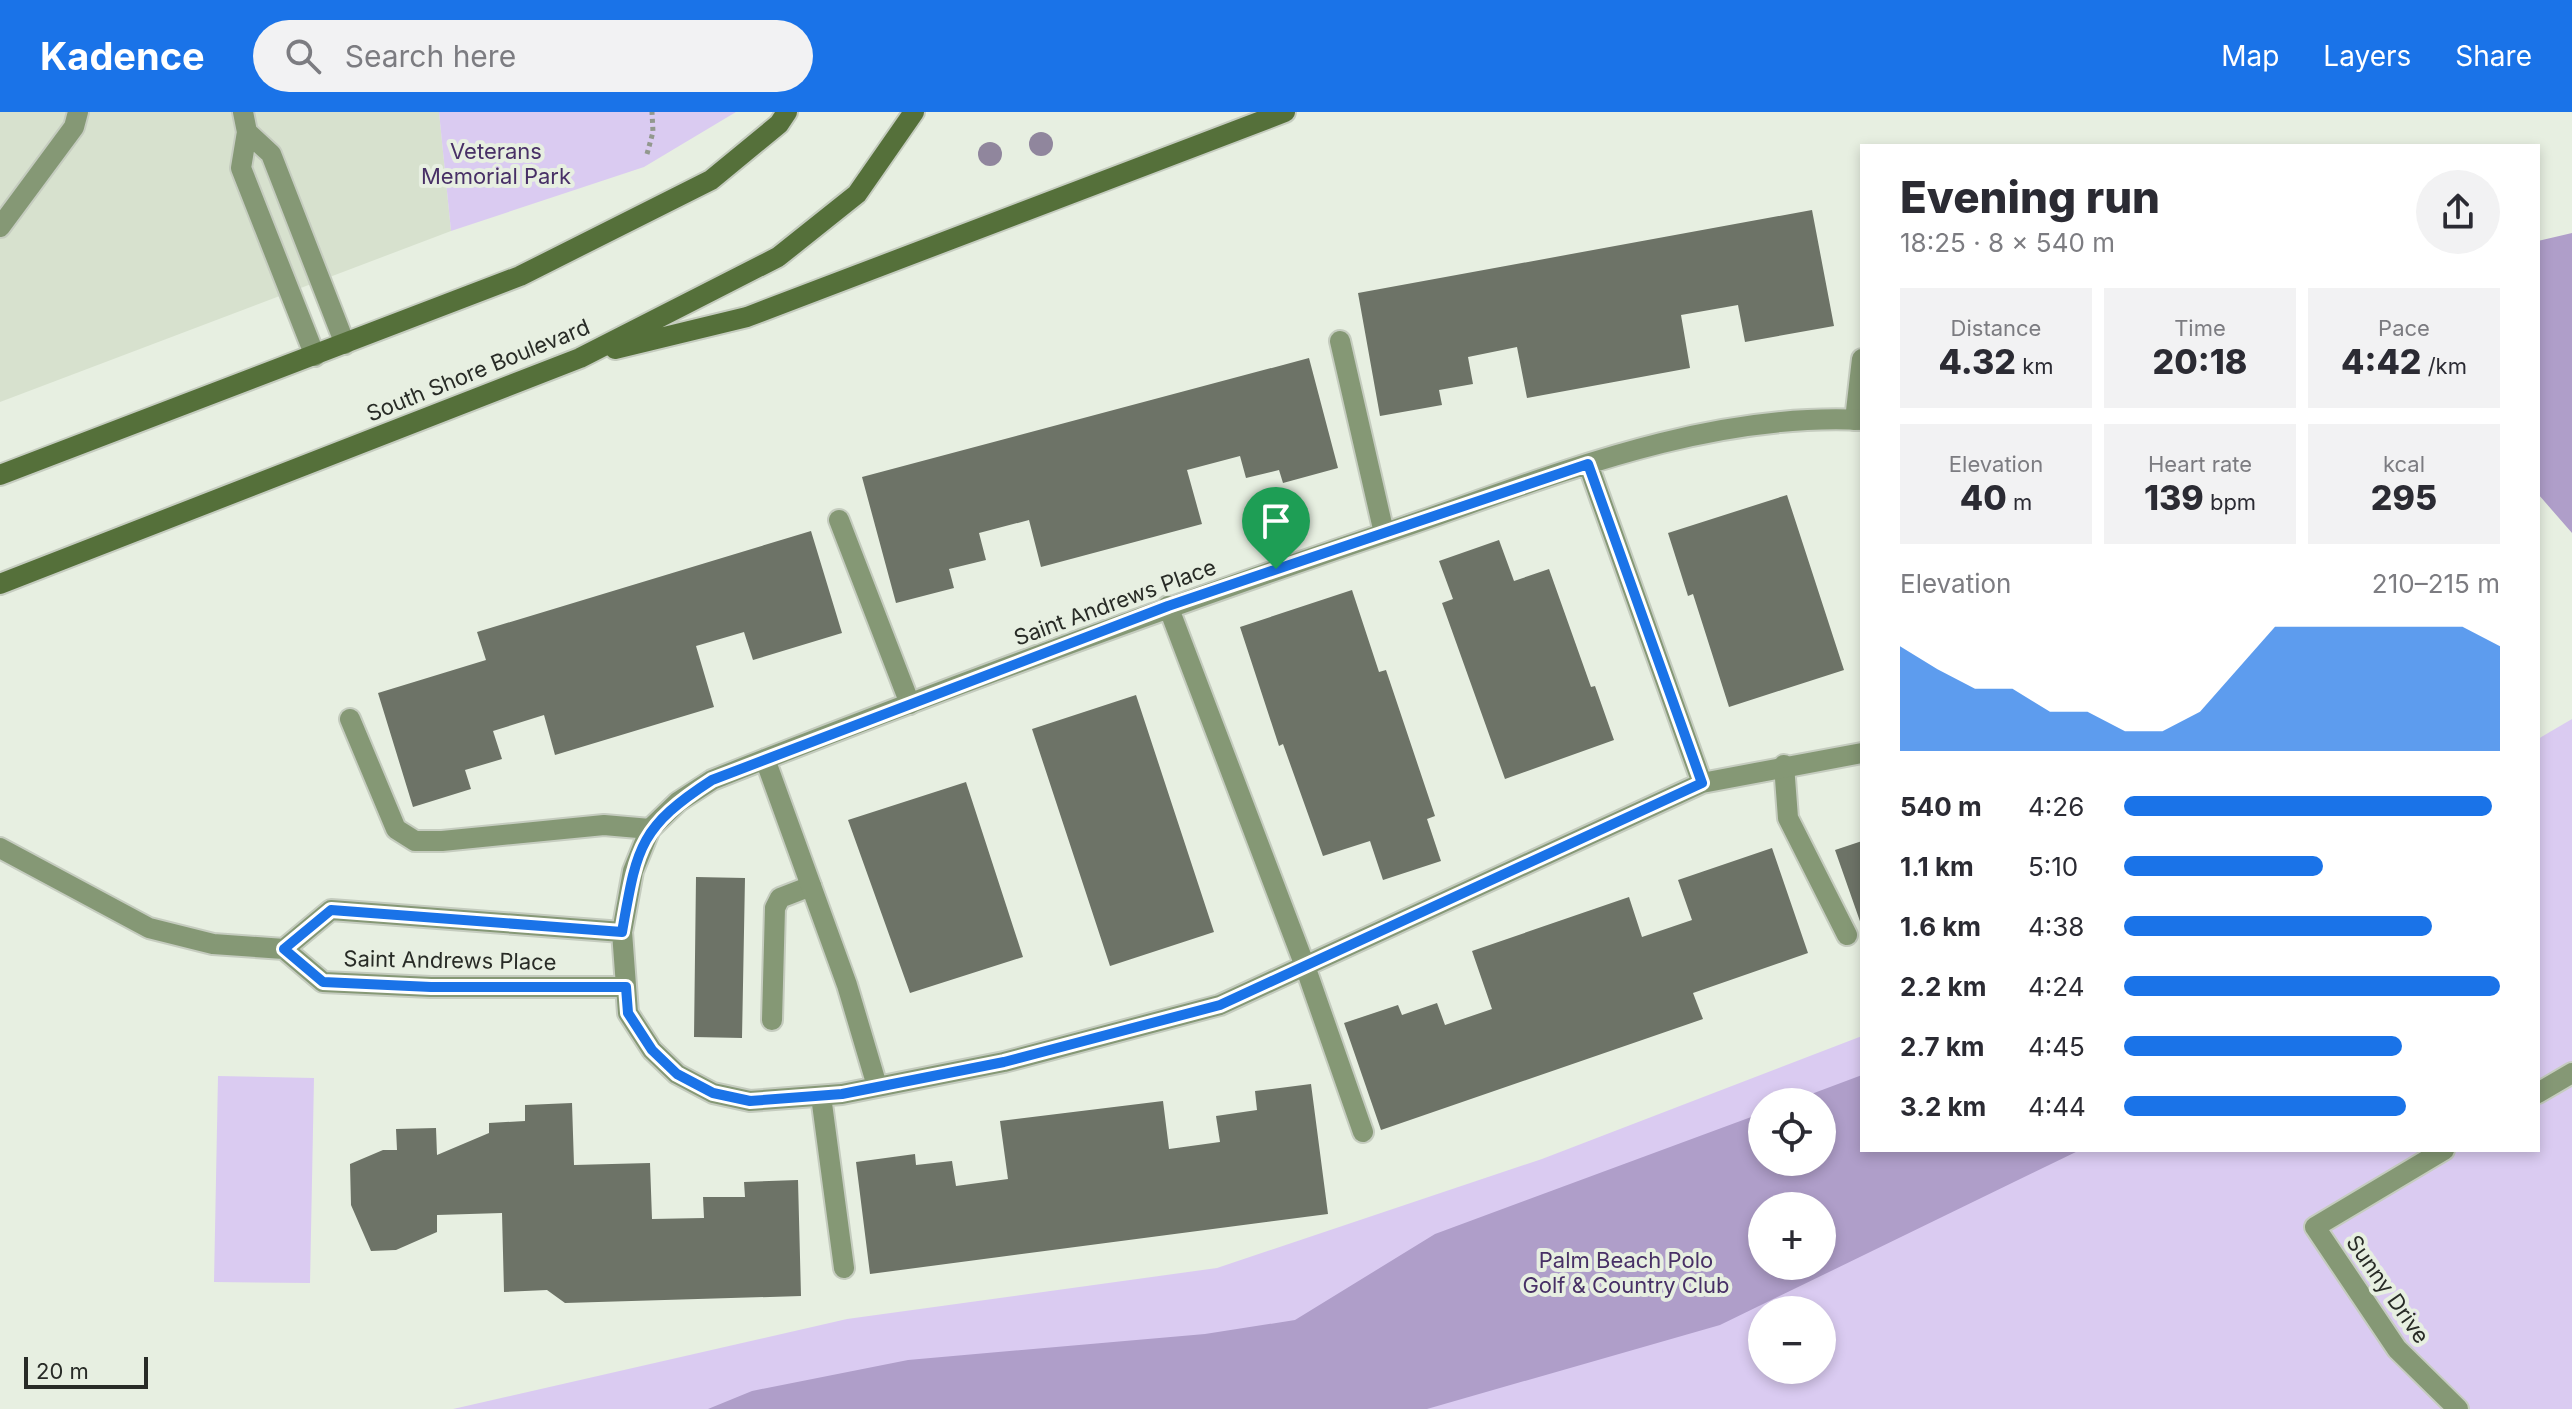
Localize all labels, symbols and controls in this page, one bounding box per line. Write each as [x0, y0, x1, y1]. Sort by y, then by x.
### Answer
search box [253, 20, 813, 92]
text: Kadence [40, 33, 205, 79]
icon: search [281, 34, 325, 78]
text: Search here [345, 38, 516, 74]
text: Map [2221, 39, 2279, 73]
text: Layers [2323, 39, 2411, 73]
text: Share [2455, 39, 2532, 73]
park label: Veterans Memorial Park [421, 138, 571, 189]
text: Evening run [1900, 170, 2160, 224]
button: share [2416, 170, 2500, 254]
text: 18:25 · 8 × 540 m [1900, 227, 2115, 258]
street label: South Shore Boulevard [363, 313, 593, 427]
text: Distance [1951, 315, 2041, 341]
text: Time [2174, 315, 2226, 341]
text: Pace [2378, 315, 2430, 341]
text: 4.32 [1938, 341, 2016, 382]
text: 20:18 [2153, 341, 2247, 382]
text: 4:42 [2341, 341, 2422, 382]
text: km [2016, 353, 2054, 379]
text: /km [2422, 353, 2467, 379]
text: Elevation [1949, 451, 2043, 477]
text: Heart rate [2148, 451, 2252, 477]
text: kcal [2383, 451, 2425, 477]
text: 40 [1960, 477, 2007, 518]
text: 139 [2144, 477, 2204, 518]
text: 295 [2371, 477, 2437, 518]
pin [1242, 487, 1310, 569]
text: m [2007, 489, 2032, 515]
text: bpm [2204, 489, 2256, 515]
icon: arrive [1254, 499, 1298, 543]
street label: Saint Andrews Place [1010, 553, 1220, 651]
text: Elevation [1900, 568, 2011, 599]
text: 210–215 m [2372, 568, 2500, 599]
text: 540 m [1900, 791, 1982, 822]
text: 4:26 [2028, 791, 2084, 822]
text: 1.1 km [1900, 851, 1974, 882]
text: 5:10 [2028, 851, 2078, 882]
text: 1.6 km [1900, 911, 1981, 942]
text: 4:38 [2028, 911, 2084, 942]
street label: Saint Andrews Place [343, 945, 557, 975]
text: 2.2 km [1900, 971, 1986, 1002]
text: 4:24 [2028, 971, 2085, 1002]
text: 2.7 km [1900, 1031, 1985, 1062]
text: 4:45 [2028, 1031, 2085, 1062]
map controls [1748, 1088, 1836, 1384]
button: locate [1748, 1088, 1836, 1176]
text: 3.2 km [1900, 1091, 1986, 1122]
text: 4:44 [2028, 1091, 2086, 1122]
button: + [1748, 1192, 1836, 1280]
street label: Sunny Drive [2341, 1230, 2435, 1348]
park label: Palm Beach Polo Golf & Country Club [1522, 1247, 1730, 1298]
button: − [1748, 1296, 1836, 1384]
scale bar [24, 1353, 148, 1389]
text: 20 m [36, 1358, 89, 1384]

